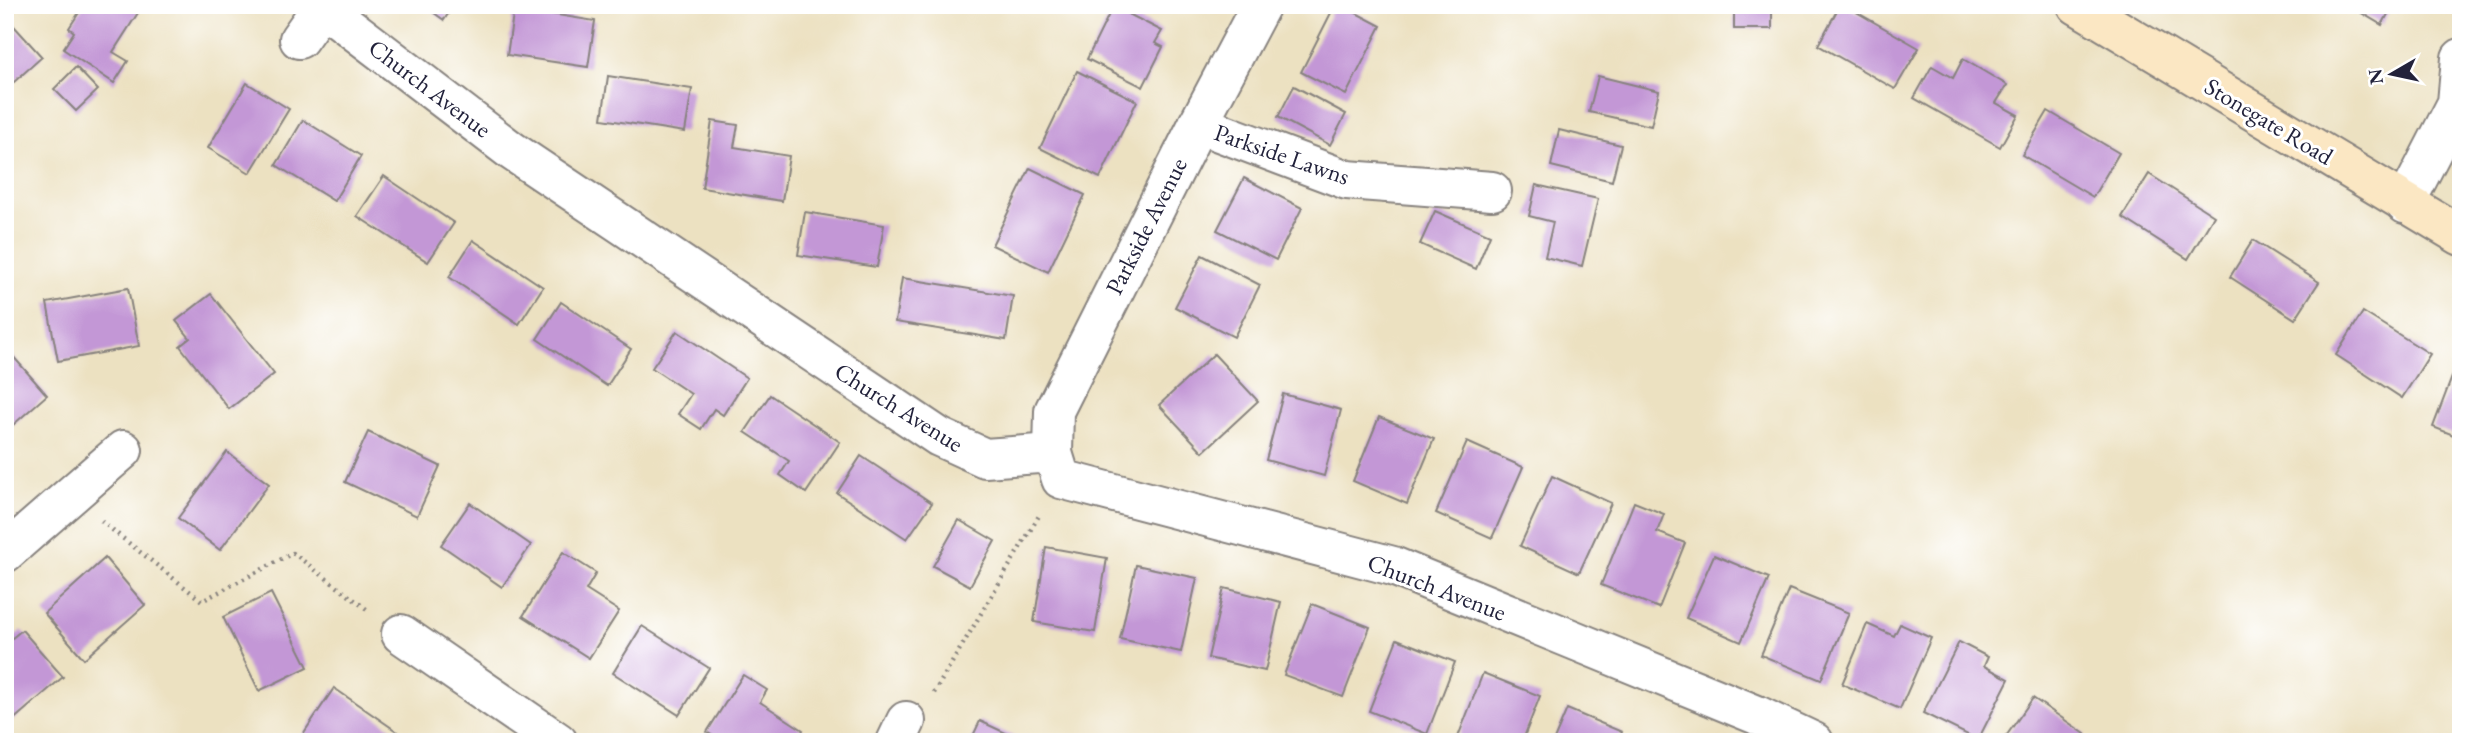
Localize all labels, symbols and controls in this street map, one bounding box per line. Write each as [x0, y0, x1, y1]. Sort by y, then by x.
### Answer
street label: Church Avenue [362, 32, 498, 144]
north arrow [2358, 38, 2428, 108]
text: N [2362, 66, 2389, 86]
street label: Stonegate Road [2199, 70, 2340, 172]
street label: Parkside Lawns [1210, 116, 1354, 192]
street label: Parkside Avenue [1098, 152, 1194, 300]
street label: Church Avenue [829, 355, 969, 459]
street label: Church Avenue [1363, 546, 1511, 628]

